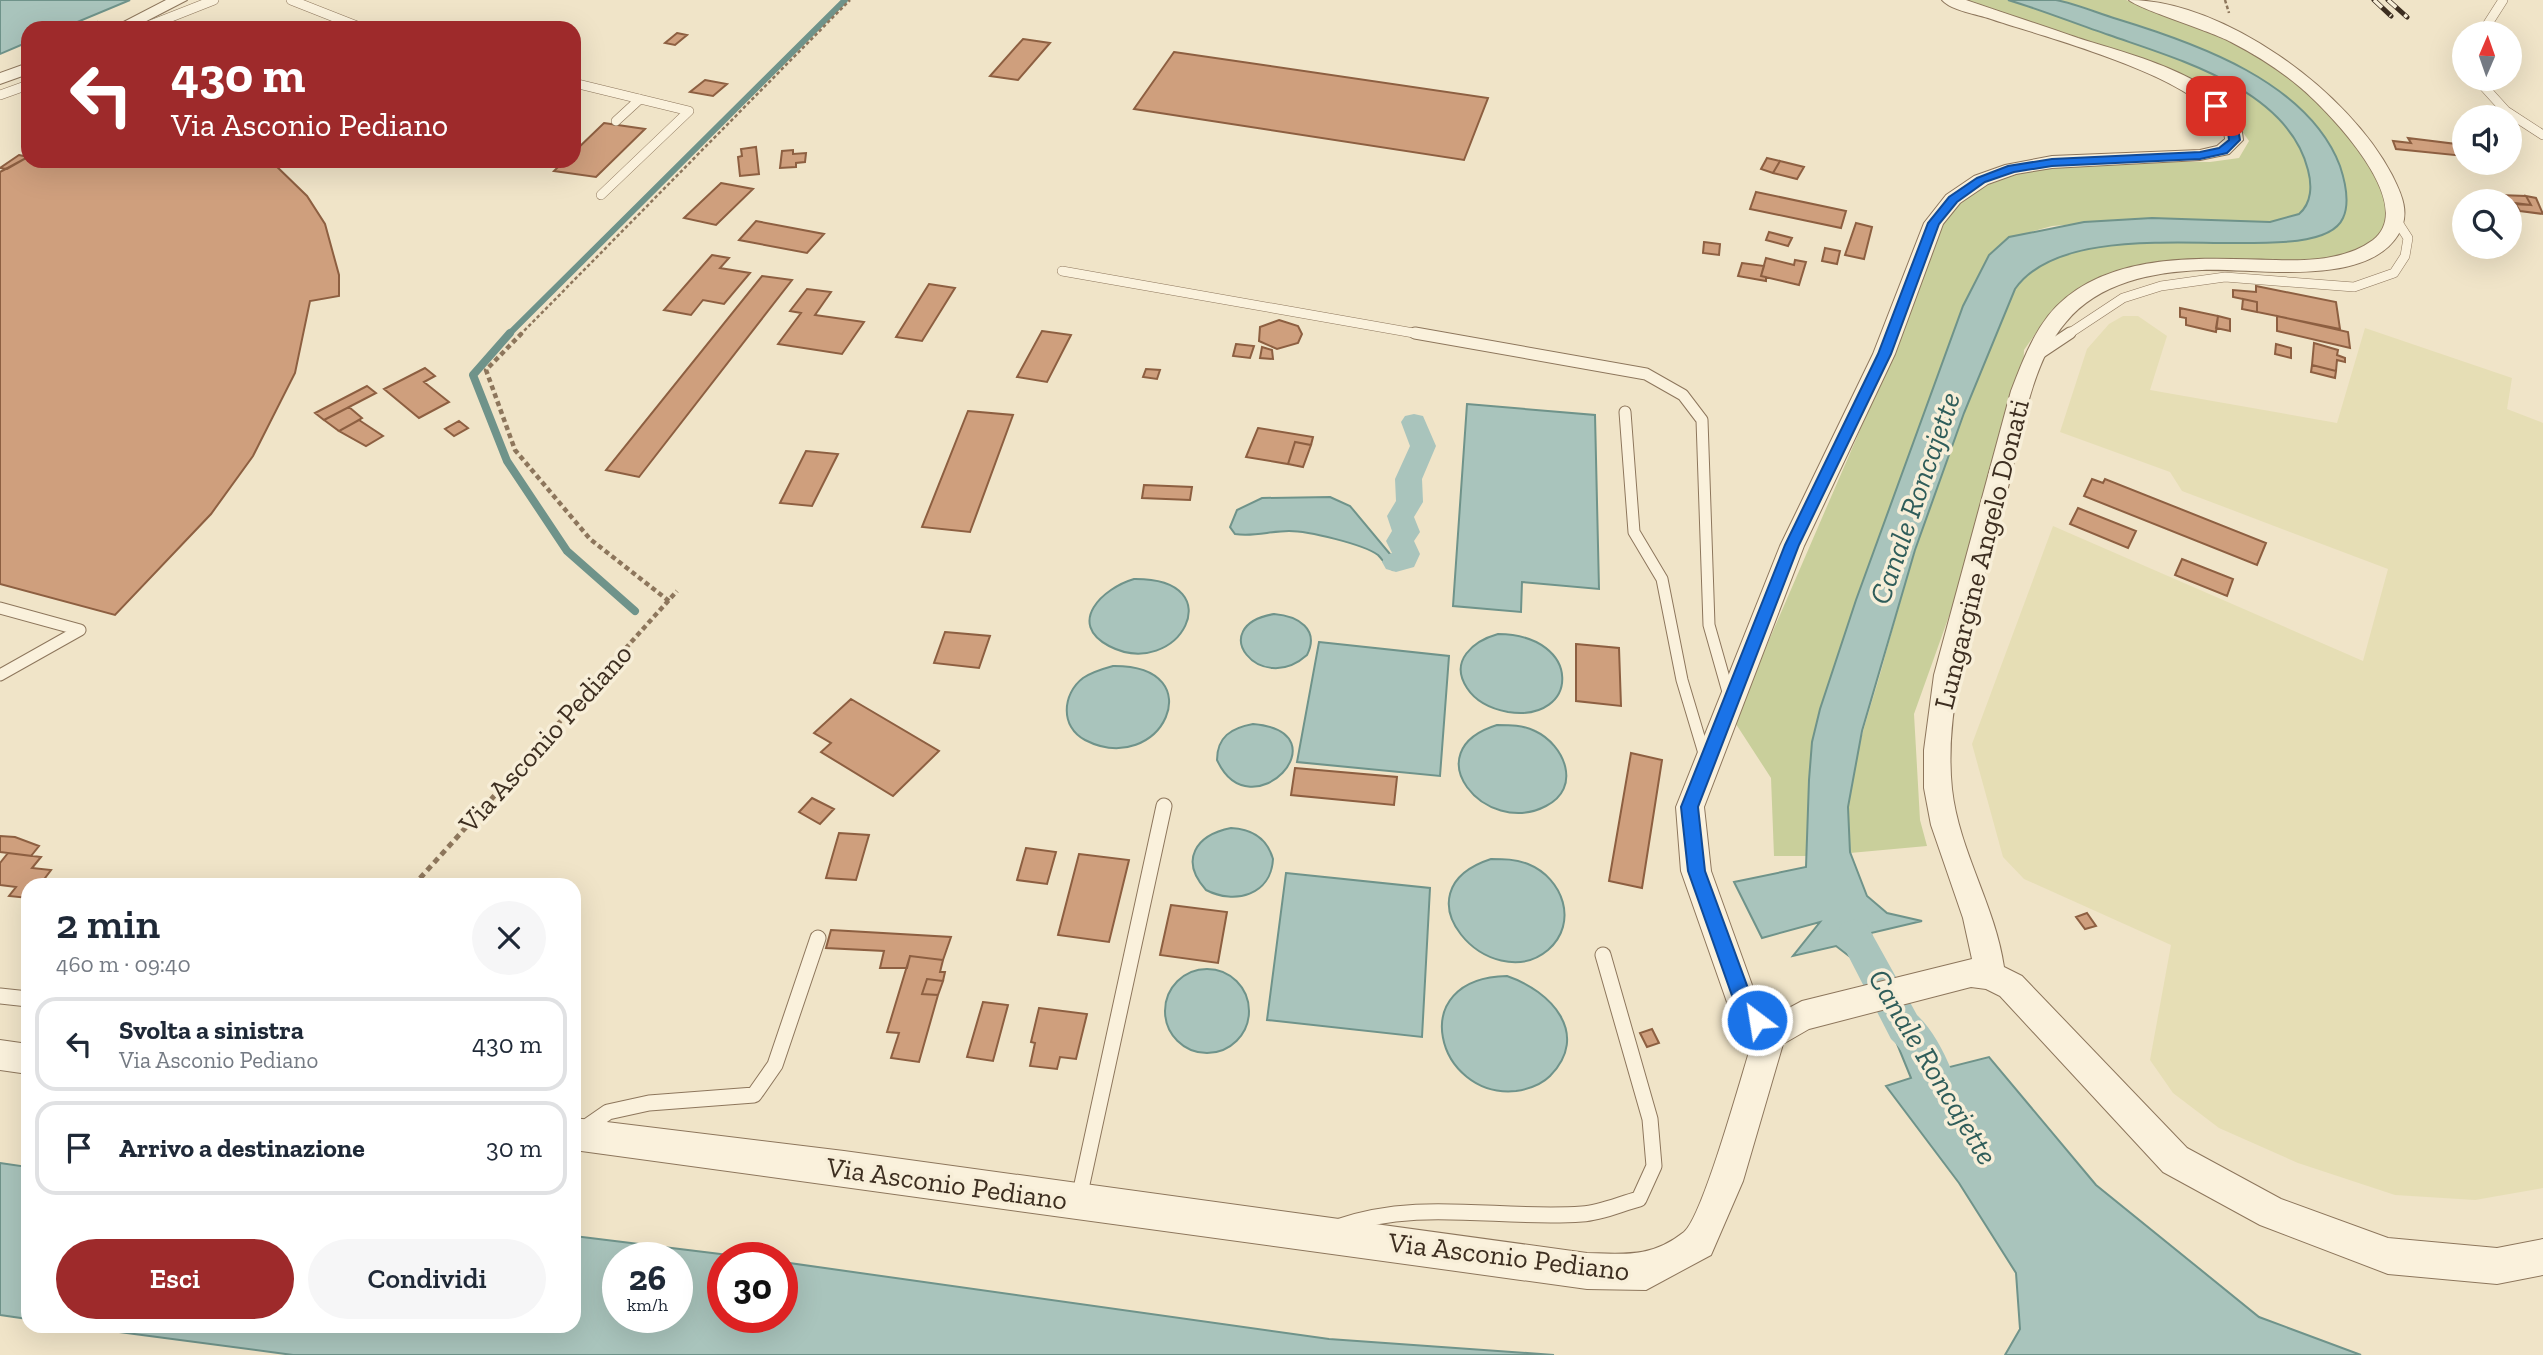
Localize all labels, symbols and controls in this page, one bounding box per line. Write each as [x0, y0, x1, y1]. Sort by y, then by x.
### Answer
north arrow [2452, 21, 2522, 91]
map controls [2452, 21, 2522, 259]
text: 430 m [171, 46, 305, 105]
icon: left [56, 49, 147, 140]
pin [2186, 76, 2246, 136]
icon: arrive [2197, 87, 2235, 125]
button: sound [2452, 105, 2522, 175]
text: Via Asconio Pediano [171, 106, 448, 144]
button: search [2452, 189, 2522, 259]
water label: Canale Roncajette [1862, 387, 1968, 609]
street label: Lungargine Angelo Donati [1927, 396, 2036, 712]
street label: Via Asconio Pediano [451, 637, 639, 840]
text: 2 min [56, 898, 160, 949]
button: close [472, 901, 546, 975]
text: 460 m · 09:40 [56, 950, 191, 978]
water label: Canale Roncajette [1860, 963, 2006, 1171]
position arrow [1720, 983, 1794, 1057]
text: Svolta a sinistra [119, 1014, 304, 1046]
icon: left [60, 1025, 98, 1063]
text: 430 m [472, 1028, 542, 1060]
text: Via Asconio Pediano [119, 1046, 318, 1074]
icon: arrive [60, 1129, 98, 1167]
text: Arrivo a destinazione [119, 1132, 365, 1164]
text: 30 m [486, 1132, 542, 1164]
street label: Via Asconio Pediano [824, 1150, 1069, 1217]
street label: Via Asconio Pediano [1386, 1225, 1631, 1288]
button: Esci [56, 1239, 294, 1319]
button: Condividi [308, 1239, 546, 1319]
speed limit sign: 30 [707, 1242, 798, 1333]
text: 26 [629, 1257, 666, 1299]
text: km/h [627, 1294, 668, 1316]

